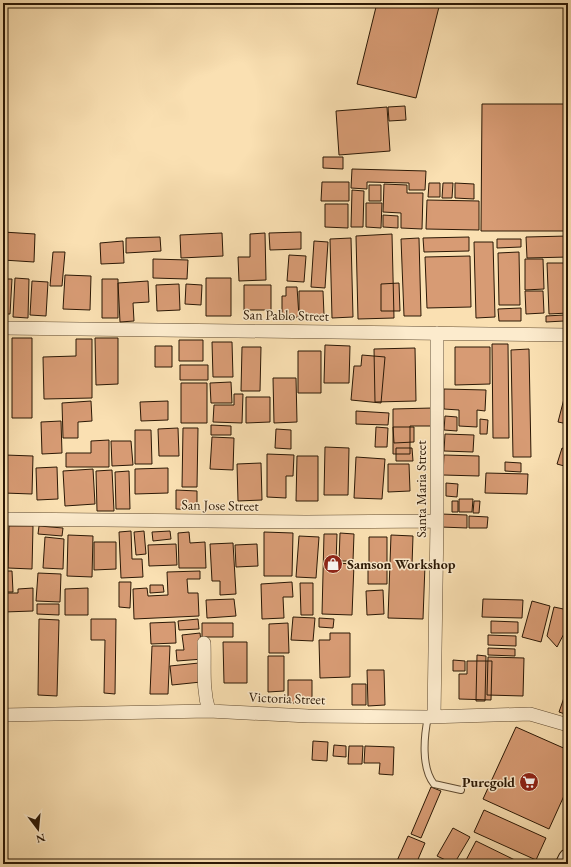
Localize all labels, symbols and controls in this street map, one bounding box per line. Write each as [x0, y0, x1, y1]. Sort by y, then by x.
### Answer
street label: San Pablo Street [243, 305, 330, 325]
street label: Santa Maria Street [412, 440, 430, 538]
street label: San Jose Street [181, 495, 260, 515]
shop icon: Samson Workshop [322, 553, 344, 575]
place label: Samson Workshop [347, 555, 456, 573]
street label: Victoria Street [248, 688, 326, 708]
supermarket icon: Puregold [518, 771, 540, 793]
place label: Puregold [462, 773, 515, 791]
north arrow [18, 809, 58, 849]
text: N [34, 831, 47, 847]

